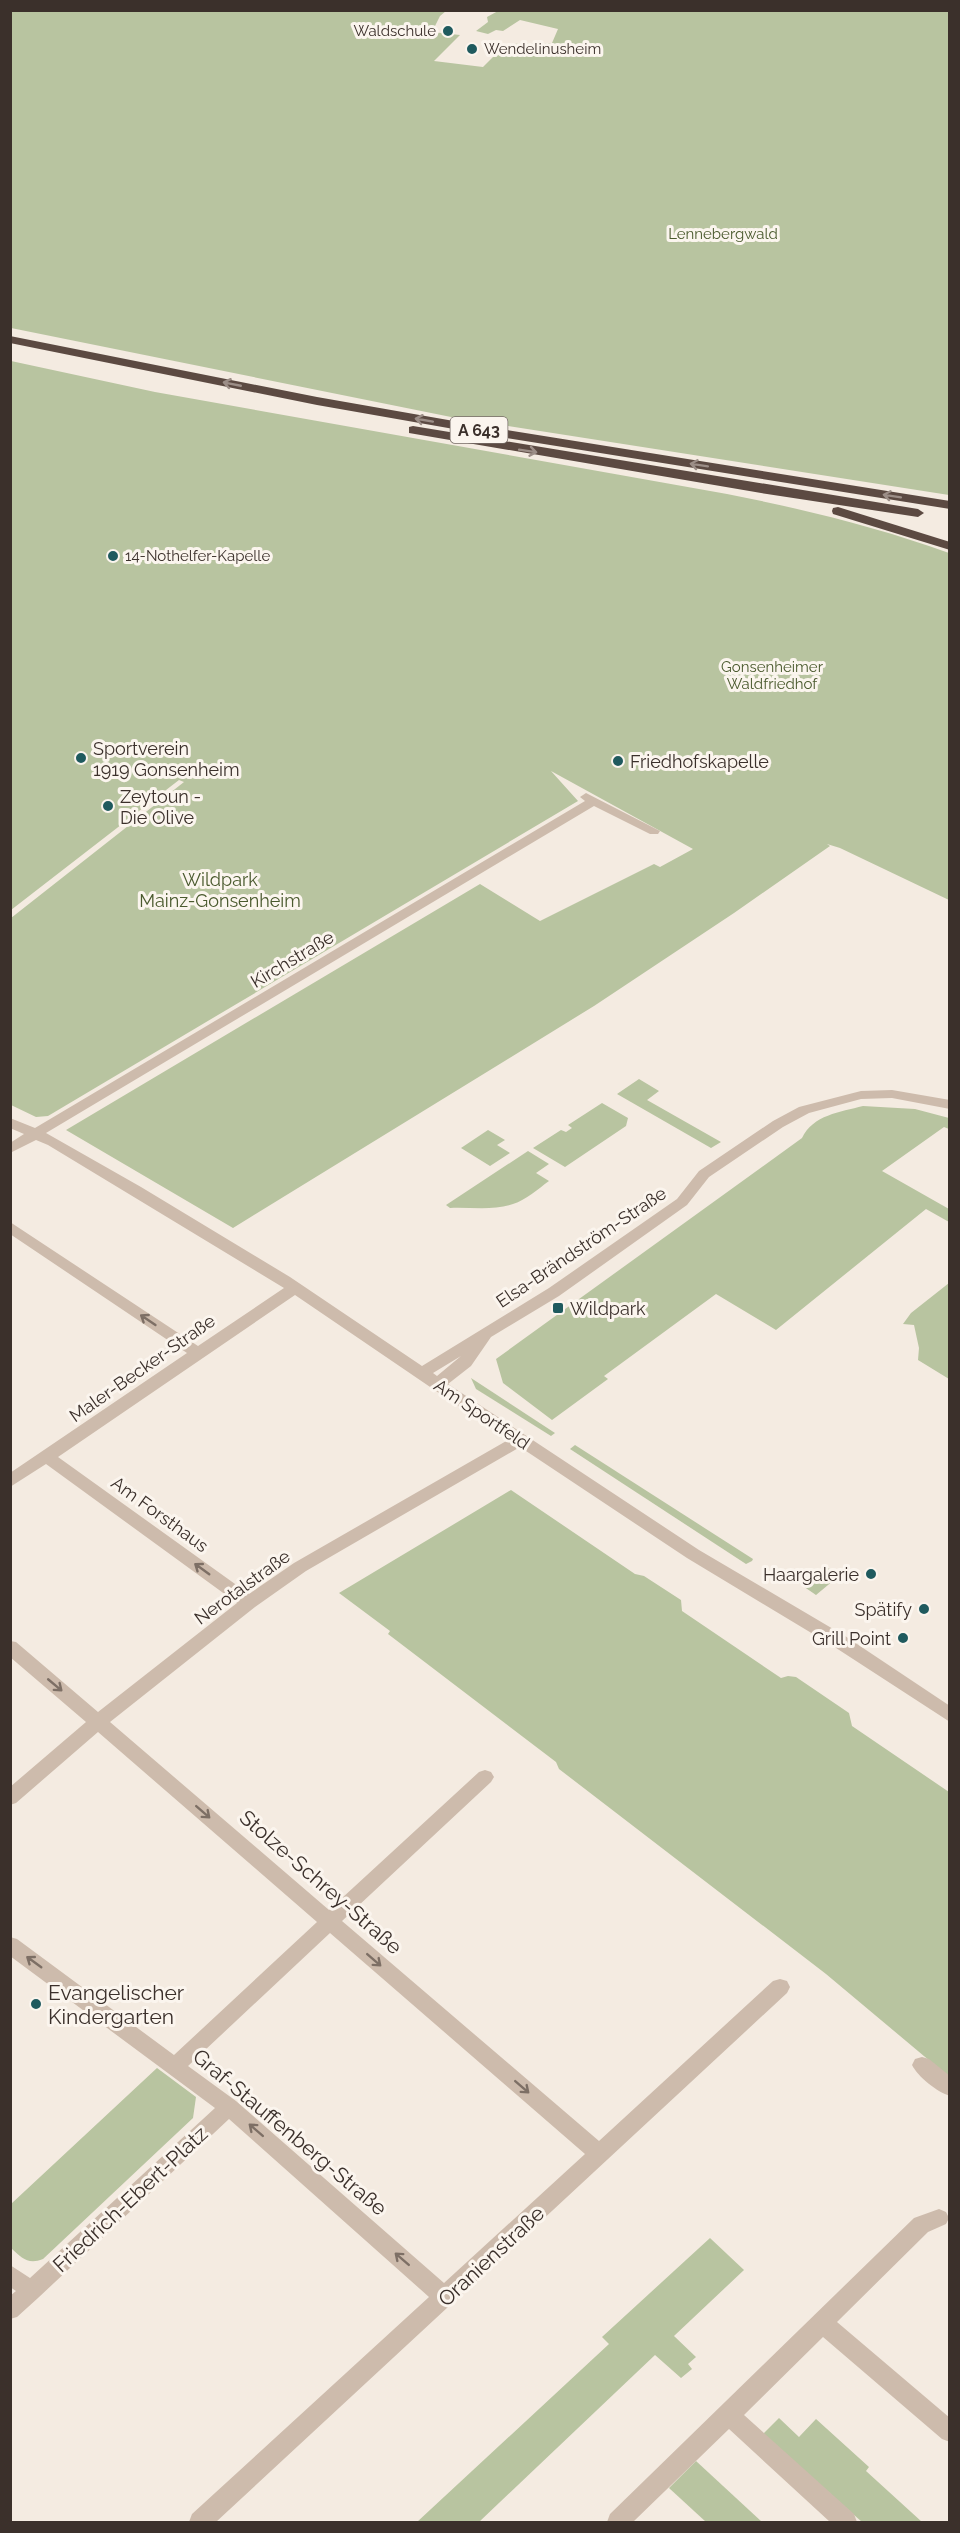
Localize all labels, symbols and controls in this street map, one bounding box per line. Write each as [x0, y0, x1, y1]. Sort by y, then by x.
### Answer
place label: Waldschule [353, 22, 436, 40]
marker: Waldschule [441, 24, 455, 38]
place label: Wendelinusheim [484, 40, 601, 58]
marker: Wendelinusheim [465, 42, 479, 56]
park label: Lennebergwald [668, 225, 778, 243]
one-way arrow [223, 378, 242, 389]
one-way arrow [415, 414, 434, 425]
road number: A 643 [450, 417, 508, 443]
one-way arrow [518, 445, 538, 456]
one-way arrow [690, 460, 710, 471]
one-way arrow [882, 490, 902, 501]
place label: 14-Nothelfer-Kapelle [125, 547, 270, 565]
marker: 14-Nothelfer-Kapelle [106, 549, 120, 563]
park label: Gonsenheimer Waldfriedhof [721, 658, 824, 693]
place label: Sportverein 1919 Gonsenheim [93, 738, 239, 780]
marker: Sportverein 1919 Gonsenheim [74, 751, 88, 765]
place label: Friedhofskapelle [630, 751, 769, 772]
marker: Friedhofskapelle [611, 754, 625, 768]
place label: Zeytoun - Die Olive [120, 786, 201, 828]
marker: Zeytoun - Die Olive [101, 799, 115, 813]
park label: Wildpark Mainz-Gonsenheim [139, 869, 301, 911]
street label: Kirchstraße [247, 926, 338, 992]
street label: Elsa-Brändström-Straße [492, 1182, 670, 1312]
place label: Wildpark [570, 1298, 646, 1319]
marker: Wildpark [551, 1301, 565, 1315]
street label: Maler-Becker-Straße [65, 1310, 219, 1426]
one-way arrow [140, 1314, 157, 1327]
street label: Am Sportfeld [430, 1374, 534, 1454]
street label: Am Forsthaus [107, 1472, 213, 1556]
street label: Nerotalstraße [190, 1545, 294, 1629]
one-way arrow [194, 1563, 210, 1575]
place label: Haargalerie [763, 1564, 859, 1585]
marker: Haargalerie [864, 1567, 878, 1581]
place label: Spätify [855, 1599, 912, 1620]
marker: Spätify [917, 1602, 931, 1616]
place label: Grill Point [812, 1628, 891, 1649]
marker: Grill Point [896, 1631, 910, 1645]
one-way arrow [47, 1678, 63, 1691]
one-way arrow [195, 1805, 210, 1819]
street label: Stolze-Schrey-Straße [235, 1805, 407, 1959]
one-way arrow [366, 1953, 381, 1967]
one-way arrow [26, 1956, 42, 1968]
place label: Evangelischer Kindergarten [48, 1980, 185, 2029]
marker: Evangelischer Kindergarten [29, 1997, 43, 2011]
street label: Graf-Stauffenberg-Straße [188, 2044, 392, 2220]
one-way arrow [514, 2080, 529, 2094]
street label: Friedrich-Ebert-Platz [48, 2121, 212, 2277]
one-way arrow [249, 2123, 264, 2137]
street label: Oranienstraße [433, 2201, 549, 2311]
one-way arrow [395, 2252, 410, 2266]

